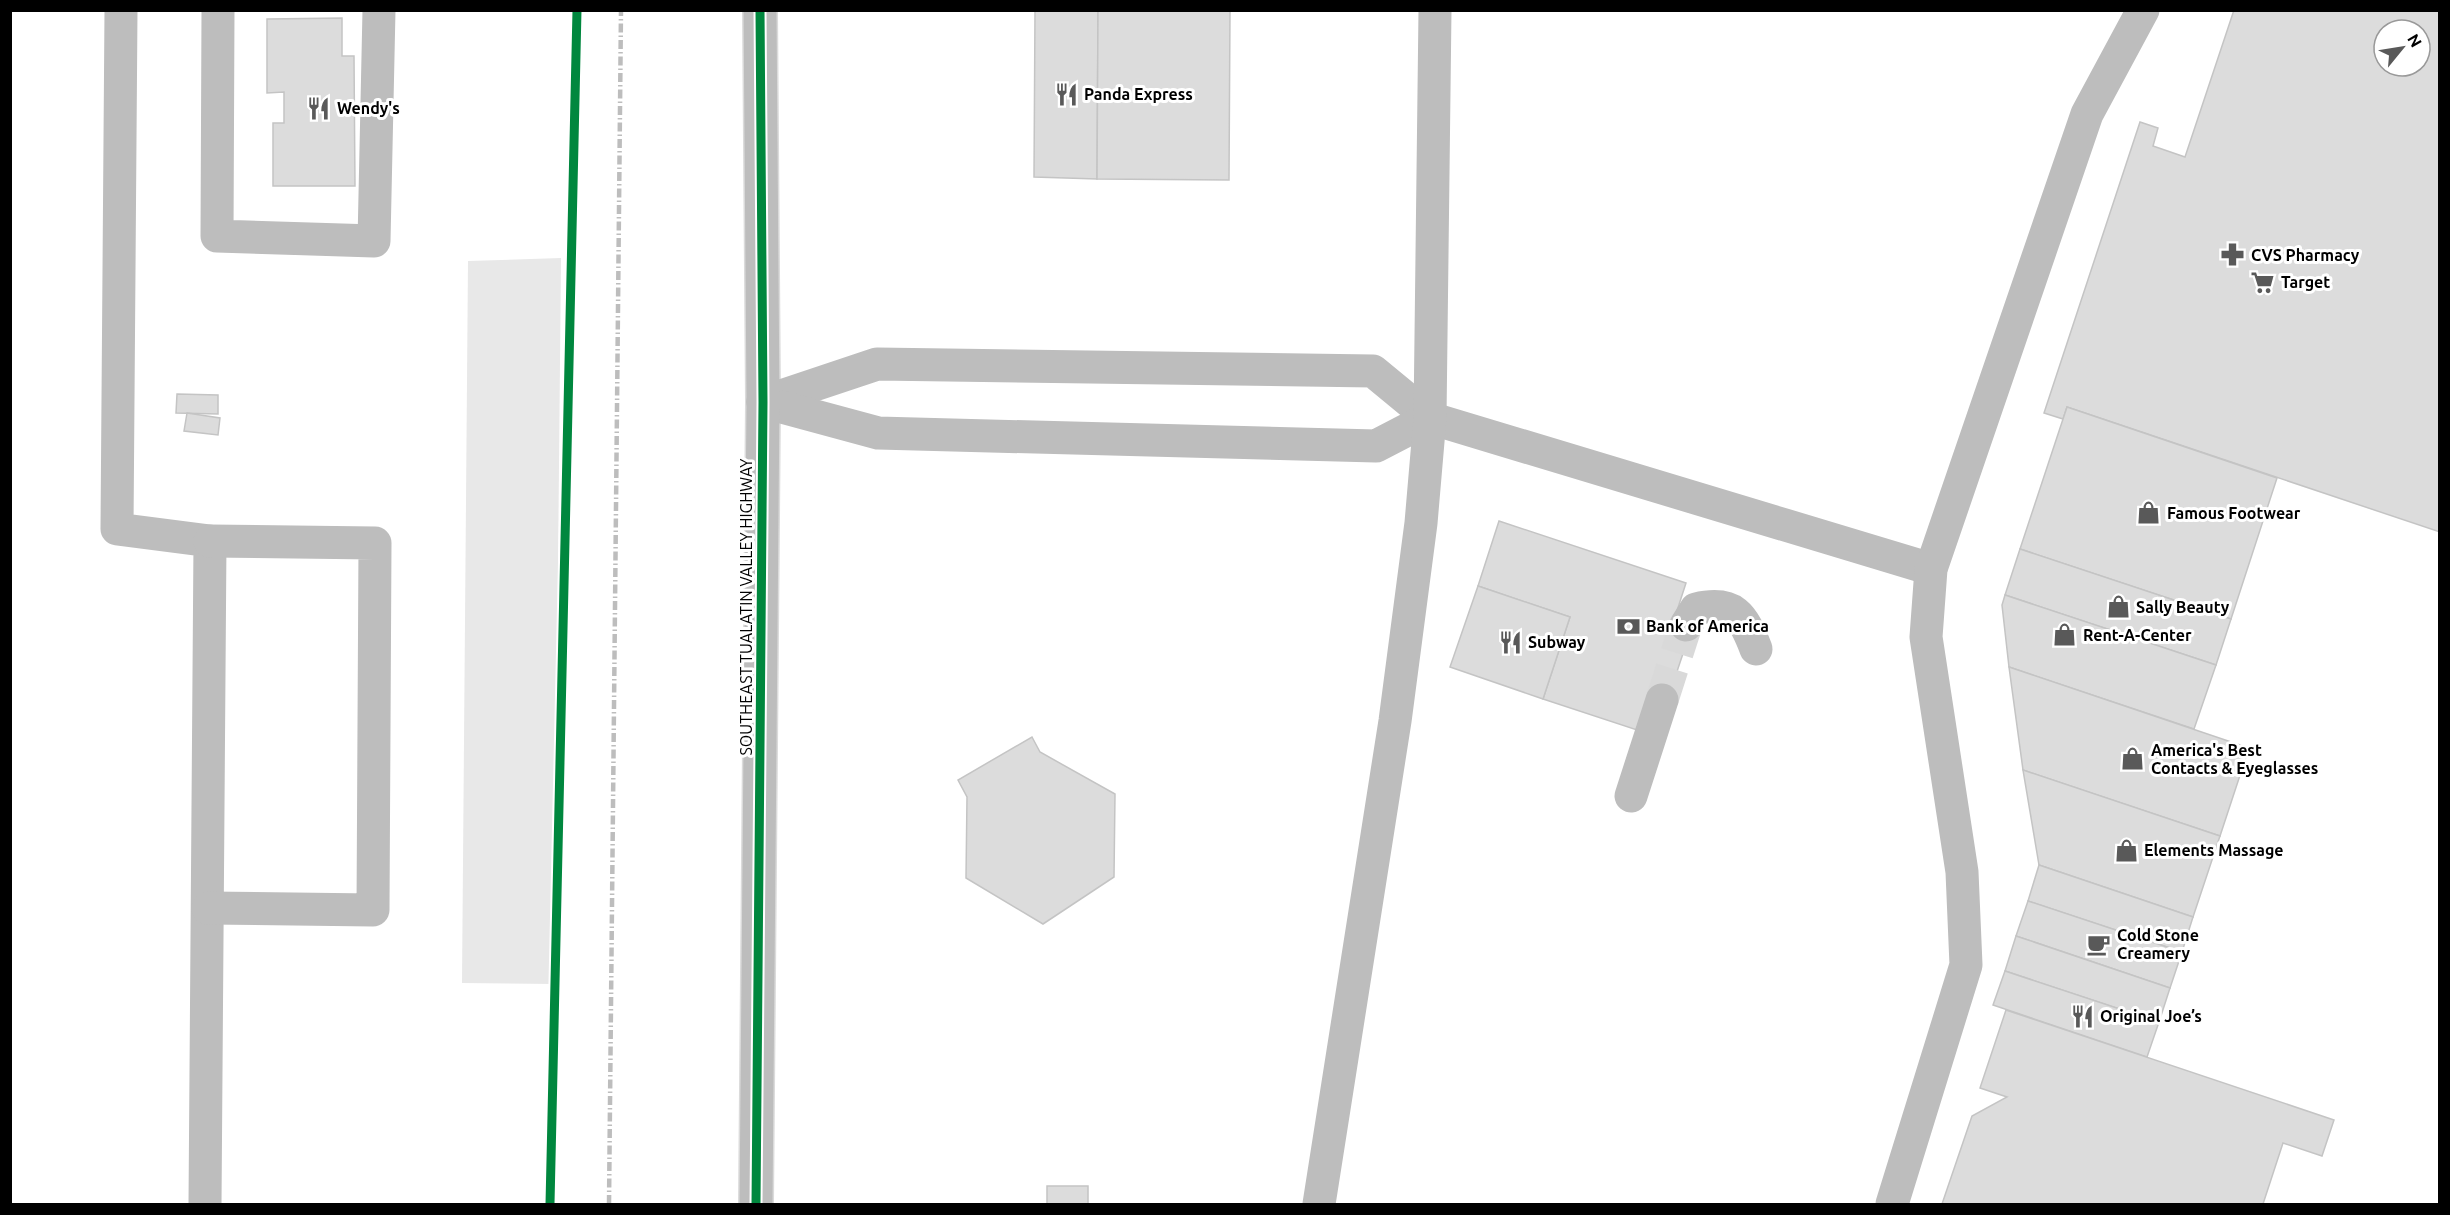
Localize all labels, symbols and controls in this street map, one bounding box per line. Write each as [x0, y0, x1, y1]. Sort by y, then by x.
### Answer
north arrow [2372, 18, 2432, 78]
text: N [2404, 31, 2426, 50]
restaurant icon: Panda Express [1053, 81, 1079, 107]
place label: Panda Express [1084, 85, 1193, 103]
restaurant icon: Wendy's [306, 95, 332, 121]
place label: Wendy's [337, 99, 400, 117]
pharmacy icon: CVS Pharmacy [2220, 242, 2246, 268]
place label: CVS Pharmacy [2251, 246, 2360, 264]
supermarket icon: Target [2250, 269, 2276, 295]
place label: Target [2281, 273, 2330, 291]
street label: SOUTHEAST TUALATIN VALLEY HIGHWAY [737, 458, 755, 756]
shop icon: Famous Footwear [2136, 500, 2162, 526]
place label: Famous Footwear [2167, 504, 2301, 522]
shop icon: Sally Beauty [2105, 594, 2131, 620]
place label: Sally Beauty [2136, 598, 2230, 616]
bank icon: Bank of America [1615, 613, 1641, 639]
place label: Bank of America [1646, 617, 1769, 635]
shop icon: Rent-A-Center [2052, 622, 2078, 648]
place label: Rent-A-Center [2083, 626, 2192, 644]
restaurant icon: Subway [1497, 629, 1523, 655]
place label: Subway [1528, 633, 1586, 651]
place label: America's Best Contacts & Eyeglasses [2151, 741, 2318, 777]
shop icon: America's Best Contacts & Eyeglasses [2120, 746, 2146, 772]
shop icon: Elements Massage [2113, 837, 2139, 863]
place label: Elements Massage [2144, 841, 2284, 859]
place label: Cold Stone Creamery [2117, 926, 2199, 962]
cafe icon: Cold Stone Creamery [2086, 931, 2112, 957]
restaurant icon: Original Joe’s [2069, 1003, 2095, 1029]
place label: Original Joe’s [2100, 1007, 2202, 1025]

